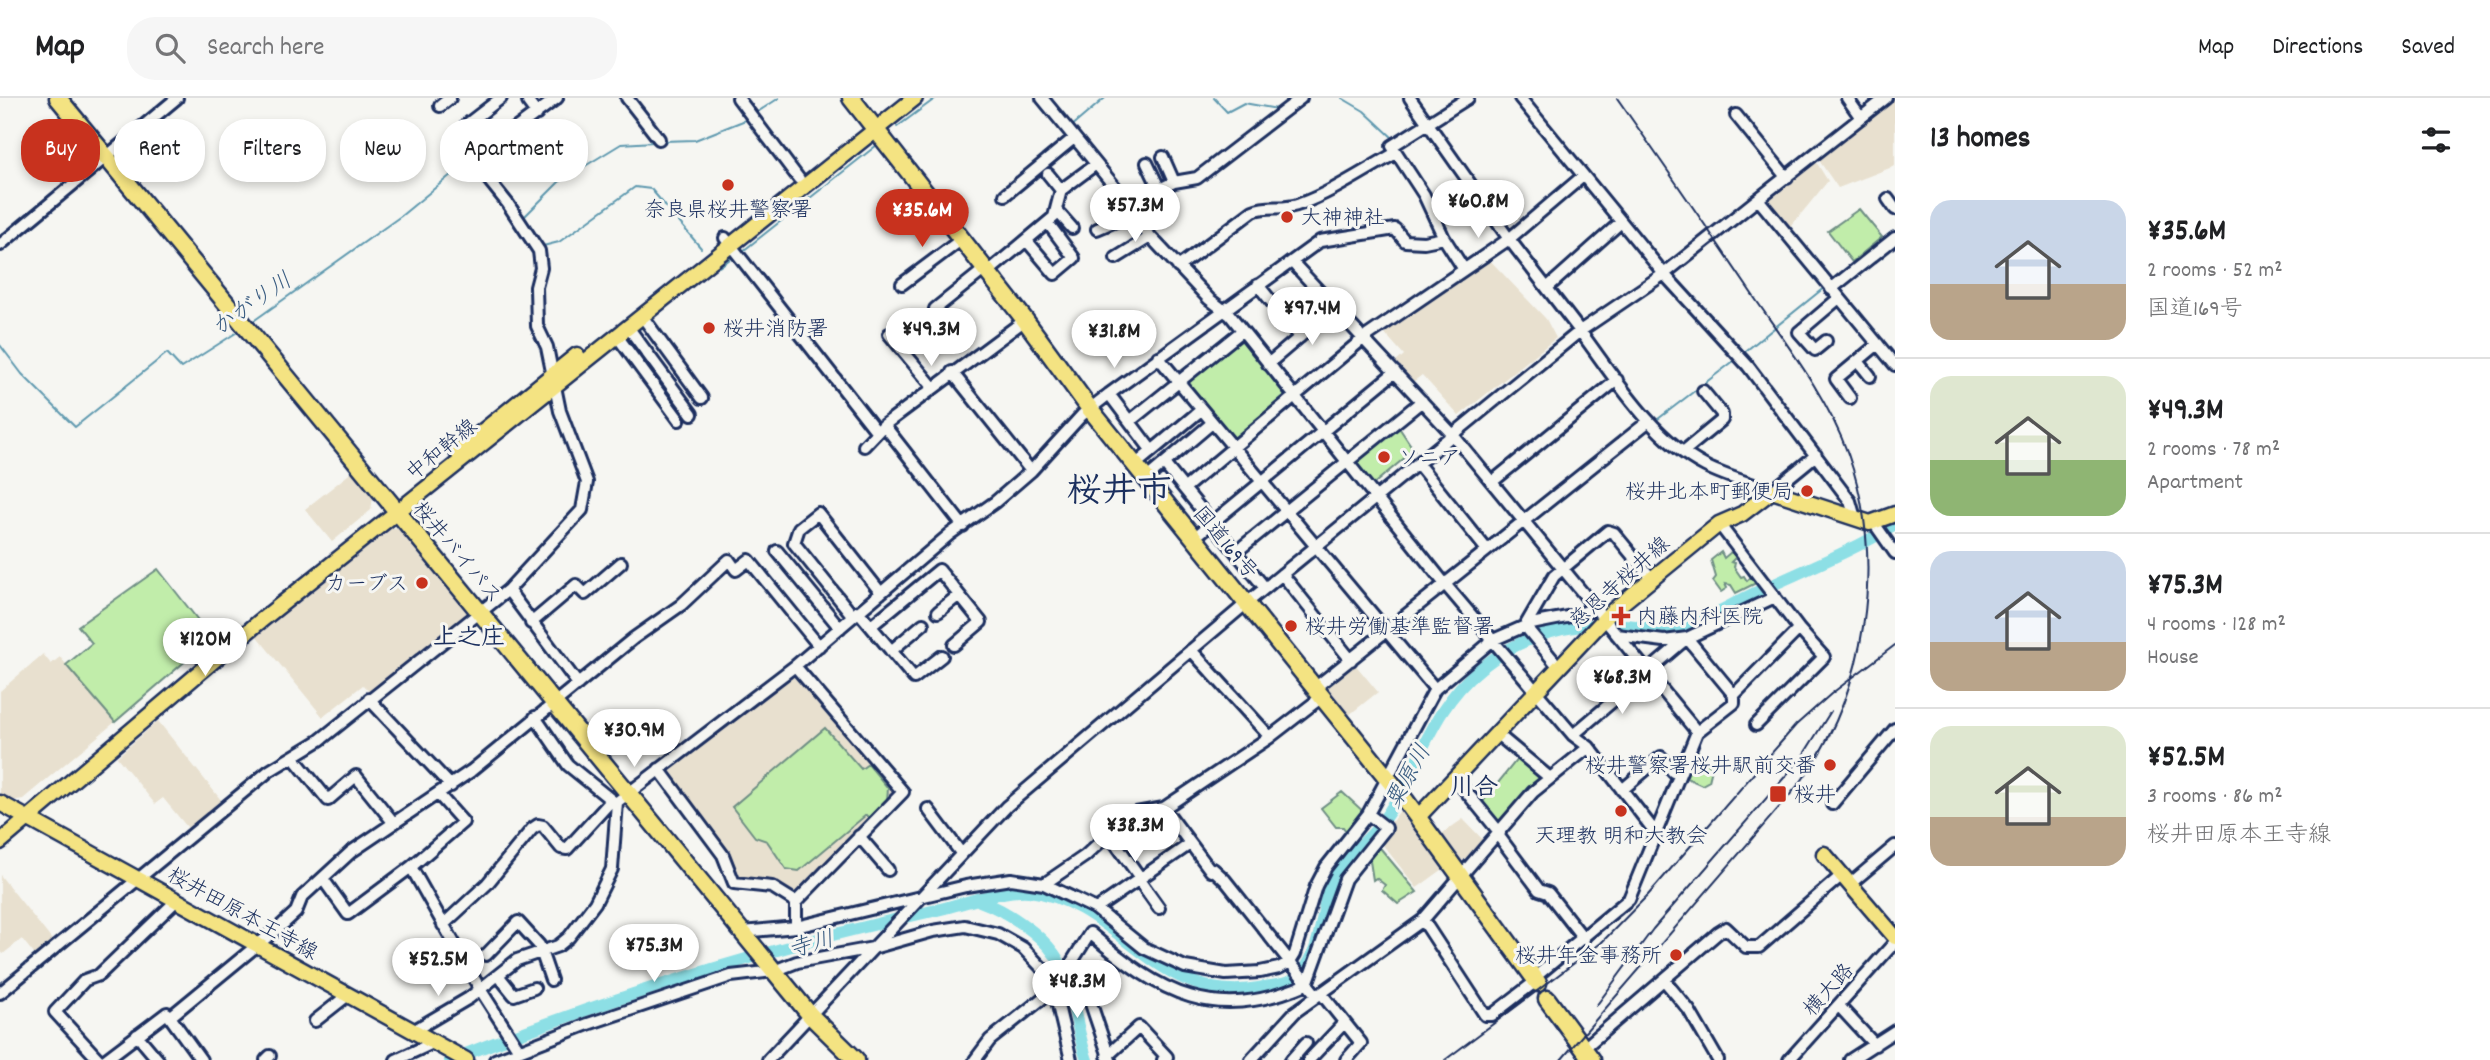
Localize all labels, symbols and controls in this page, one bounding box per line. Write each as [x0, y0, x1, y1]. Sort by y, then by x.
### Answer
search box [127, 17, 617, 80]
text: Map [35, 25, 85, 72]
icon: search [151, 29, 189, 67]
text: Search here [207, 30, 325, 67]
text: Map [2198, 31, 2234, 65]
text: Directions [2272, 31, 2363, 65]
text: Saved [2401, 31, 2455, 65]
chip: Buy [21, 119, 100, 182]
chip: Rent [114, 119, 205, 182]
chip: Filters [219, 119, 326, 182]
chip: New [340, 119, 426, 182]
chip: Apartment [440, 119, 588, 182]
text: 13 homes [1930, 119, 2030, 162]
icon: filters [2417, 121, 2455, 159]
marker: 奈良県桜井警察署 [720, 177, 736, 193]
pin: ¥60.8M [1421, 180, 1535, 240]
pin: ¥57.3M [1078, 184, 1192, 244]
text: ¥60.8M [1447, 186, 1509, 219]
pin: ¥35.6M [865, 190, 979, 249]
text: ¥57.3M [1106, 190, 1164, 223]
text: ¥35.6M [892, 195, 952, 228]
place label: 奈良県桜井警察署 [644, 197, 812, 227]
place label: 大神神社 [1301, 205, 1385, 235]
marker: 大神神社 [1279, 209, 1295, 225]
text: ¥35.6M [2147, 212, 2226, 255]
icon: home [1986, 228, 2070, 312]
text: 2 rooms · 52 m² [2147, 255, 2283, 288]
water label: かがり川 [206, 266, 300, 346]
pin: ¥97.4M [1255, 288, 1369, 347]
text: ¥97.4M [1283, 293, 1341, 326]
text: 国道169号 [2147, 294, 2243, 327]
pin: ¥49.3M [874, 308, 988, 368]
pin: ¥31.8M [1057, 310, 1171, 370]
text: ¥49.3M [902, 314, 960, 347]
place label: 桜井消防署 [723, 316, 828, 346]
text: ¥31.8M [1088, 316, 1140, 349]
marker: 桜井消防署 [701, 320, 717, 336]
text: ¥49.3M [2147, 391, 2224, 434]
icon: home [1986, 404, 2070, 488]
street label: 中和幹線 [401, 413, 485, 489]
text: 2 rooms · 78 m² [2147, 434, 2280, 467]
place label: ソニア [1398, 445, 1461, 475]
marker: ソニア [1376, 449, 1392, 465]
text: Apartment [2147, 467, 2243, 500]
district label: 桜井市 [1066, 469, 1172, 519]
place label: 桜井北本町郵便局 [1625, 479, 1793, 509]
marker: 桜井北本町郵便局 [1799, 483, 1815, 499]
street label: 桜井バイパス [404, 496, 508, 612]
street label: 国道169号 [1184, 501, 1263, 587]
street label: 慈恩寺桜井線 [1564, 531, 1678, 638]
text: ¥75.3M [2147, 566, 2223, 609]
place label: カーブス [325, 571, 408, 601]
marker: カーブス [414, 575, 430, 591]
icon: home [1986, 579, 2070, 663]
place label: 内藤内科医院 [1637, 604, 1763, 634]
marker: 内藤内科医院 [1611, 606, 1631, 626]
text: 4 rooms · 128 m² [2147, 609, 2286, 642]
place label: 桜井労働基準監督署 [1305, 614, 1494, 644]
pin: ¥120M [156, 618, 254, 678]
marker: 桜井労働基準監督署 [1283, 618, 1299, 634]
district label: 上之庄 [433, 622, 505, 656]
text: ¥120M [179, 624, 231, 657]
text: House [2147, 642, 2199, 675]
pin: ¥68.3M [1565, 656, 1679, 716]
text: ¥68.3M [1592, 662, 1652, 695]
pin: ¥30.9M [577, 710, 691, 769]
text: ¥30.9M [603, 715, 665, 748]
text: ¥52.5M [2147, 738, 2225, 781]
water label: 粟原川 [1379, 740, 1441, 816]
place label: 桜井警察署桜井駅前交番 [1585, 753, 1816, 783]
icon: home [1986, 754, 2070, 838]
marker: 桜井警察署桜井駅前交番 [1822, 757, 1838, 773]
district label: 川合 [1450, 772, 1498, 806]
text: 3 rooms · 86 m² [2147, 781, 2283, 814]
place label: 桜井 [1794, 782, 1836, 812]
marker: 桜井 [1768, 784, 1788, 804]
marker: 天理教 明和大教会 [1613, 803, 1629, 819]
pin: ¥38.3M [1078, 804, 1192, 864]
text: ¥38.3M [1106, 810, 1164, 843]
text: 桜井田原本王寺線 [2147, 820, 2331, 853]
place label: 天理教 明和大教会 [1535, 823, 1707, 853]
street label: 桜井田原本王寺線 [161, 862, 322, 969]
pin: ¥75.3M [597, 924, 711, 984]
water label: 寺川 [785, 924, 839, 969]
text: ¥75.3M [625, 930, 683, 963]
pin: ¥52.5M [381, 939, 495, 998]
place label: 桜井年金事務所 [1515, 943, 1662, 973]
text: ¥52.5M [408, 944, 468, 977]
marker: 桜井年金事務所 [1668, 947, 1684, 963]
street label: 横大路 [1798, 958, 1862, 1024]
pin: ¥48.3M [1020, 960, 1134, 1020]
text: ¥48.3M [1048, 966, 1106, 999]

